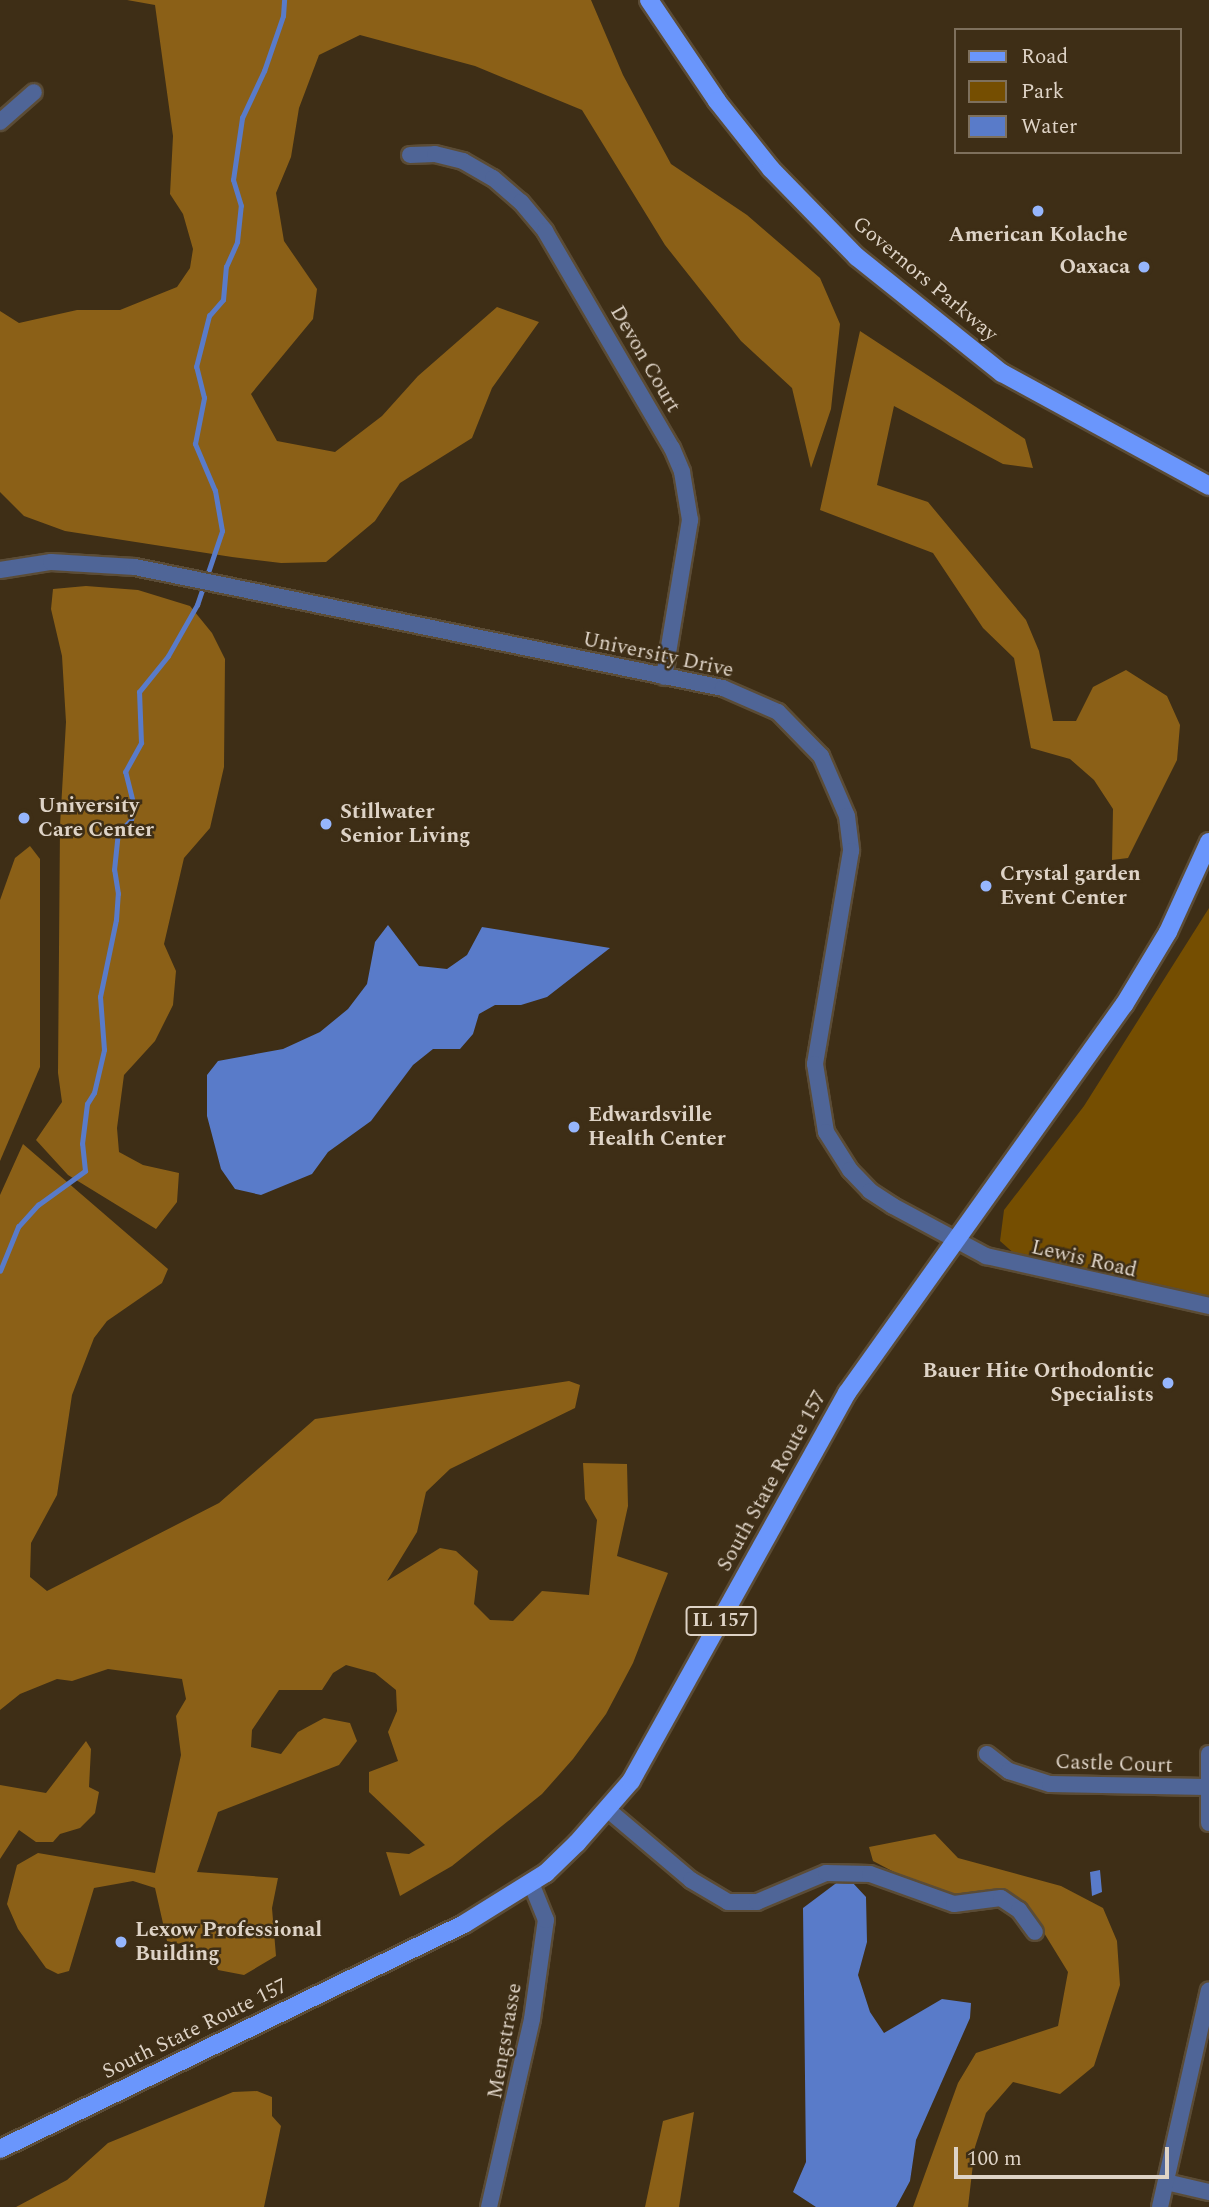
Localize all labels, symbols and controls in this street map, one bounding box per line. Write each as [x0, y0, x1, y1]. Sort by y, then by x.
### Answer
legend [954, 28, 1181, 154]
text: Road [1021, 41, 1068, 73]
text: Park [1021, 76, 1064, 108]
text: Water [1021, 111, 1077, 143]
marker: American Kolache [1030, 203, 1046, 219]
street label: Governors Parkway [847, 211, 1003, 347]
place label: American Kolache [948, 222, 1128, 248]
place label: Oaxaca [1059, 254, 1130, 280]
marker: Oaxaca [1136, 259, 1152, 275]
street label: Devon Court [604, 301, 686, 417]
street label: University Drive [580, 627, 736, 683]
place label: University Care Center [38, 793, 154, 843]
place label: Stillwater Senior Living [340, 799, 470, 849]
marker: University Care Center [16, 810, 32, 826]
marker: Stillwater Senior Living [318, 816, 334, 832]
place label: Crystal garden Event Center [1000, 861, 1141, 911]
marker: Crystal garden Event Center [978, 878, 994, 894]
place label: Edwardsville Health Center [588, 1102, 726, 1152]
marker: Edwardsville Health Center [566, 1119, 582, 1135]
street label: Lewis Road [1029, 1235, 1139, 1283]
place label: Bauer Hite Orthodontic Specialists [923, 1358, 1154, 1408]
marker: Bauer Hite Orthodontic Specialists [1160, 1375, 1176, 1391]
street label: South State Route 157 [712, 1386, 832, 1576]
road number: IL 157 [684, 1606, 758, 1637]
street label: Castle Court [1055, 1749, 1173, 1779]
place label: Lexow Professional Building [135, 1917, 322, 1967]
marker: Lexow Professional Building [113, 1934, 129, 1950]
street label: South State Route 157 [98, 1973, 292, 2085]
street label: Mengstrasse [482, 1981, 528, 2101]
scale bar [957, 2134, 1172, 2178]
text: 100 m [967, 2143, 1022, 2175]

